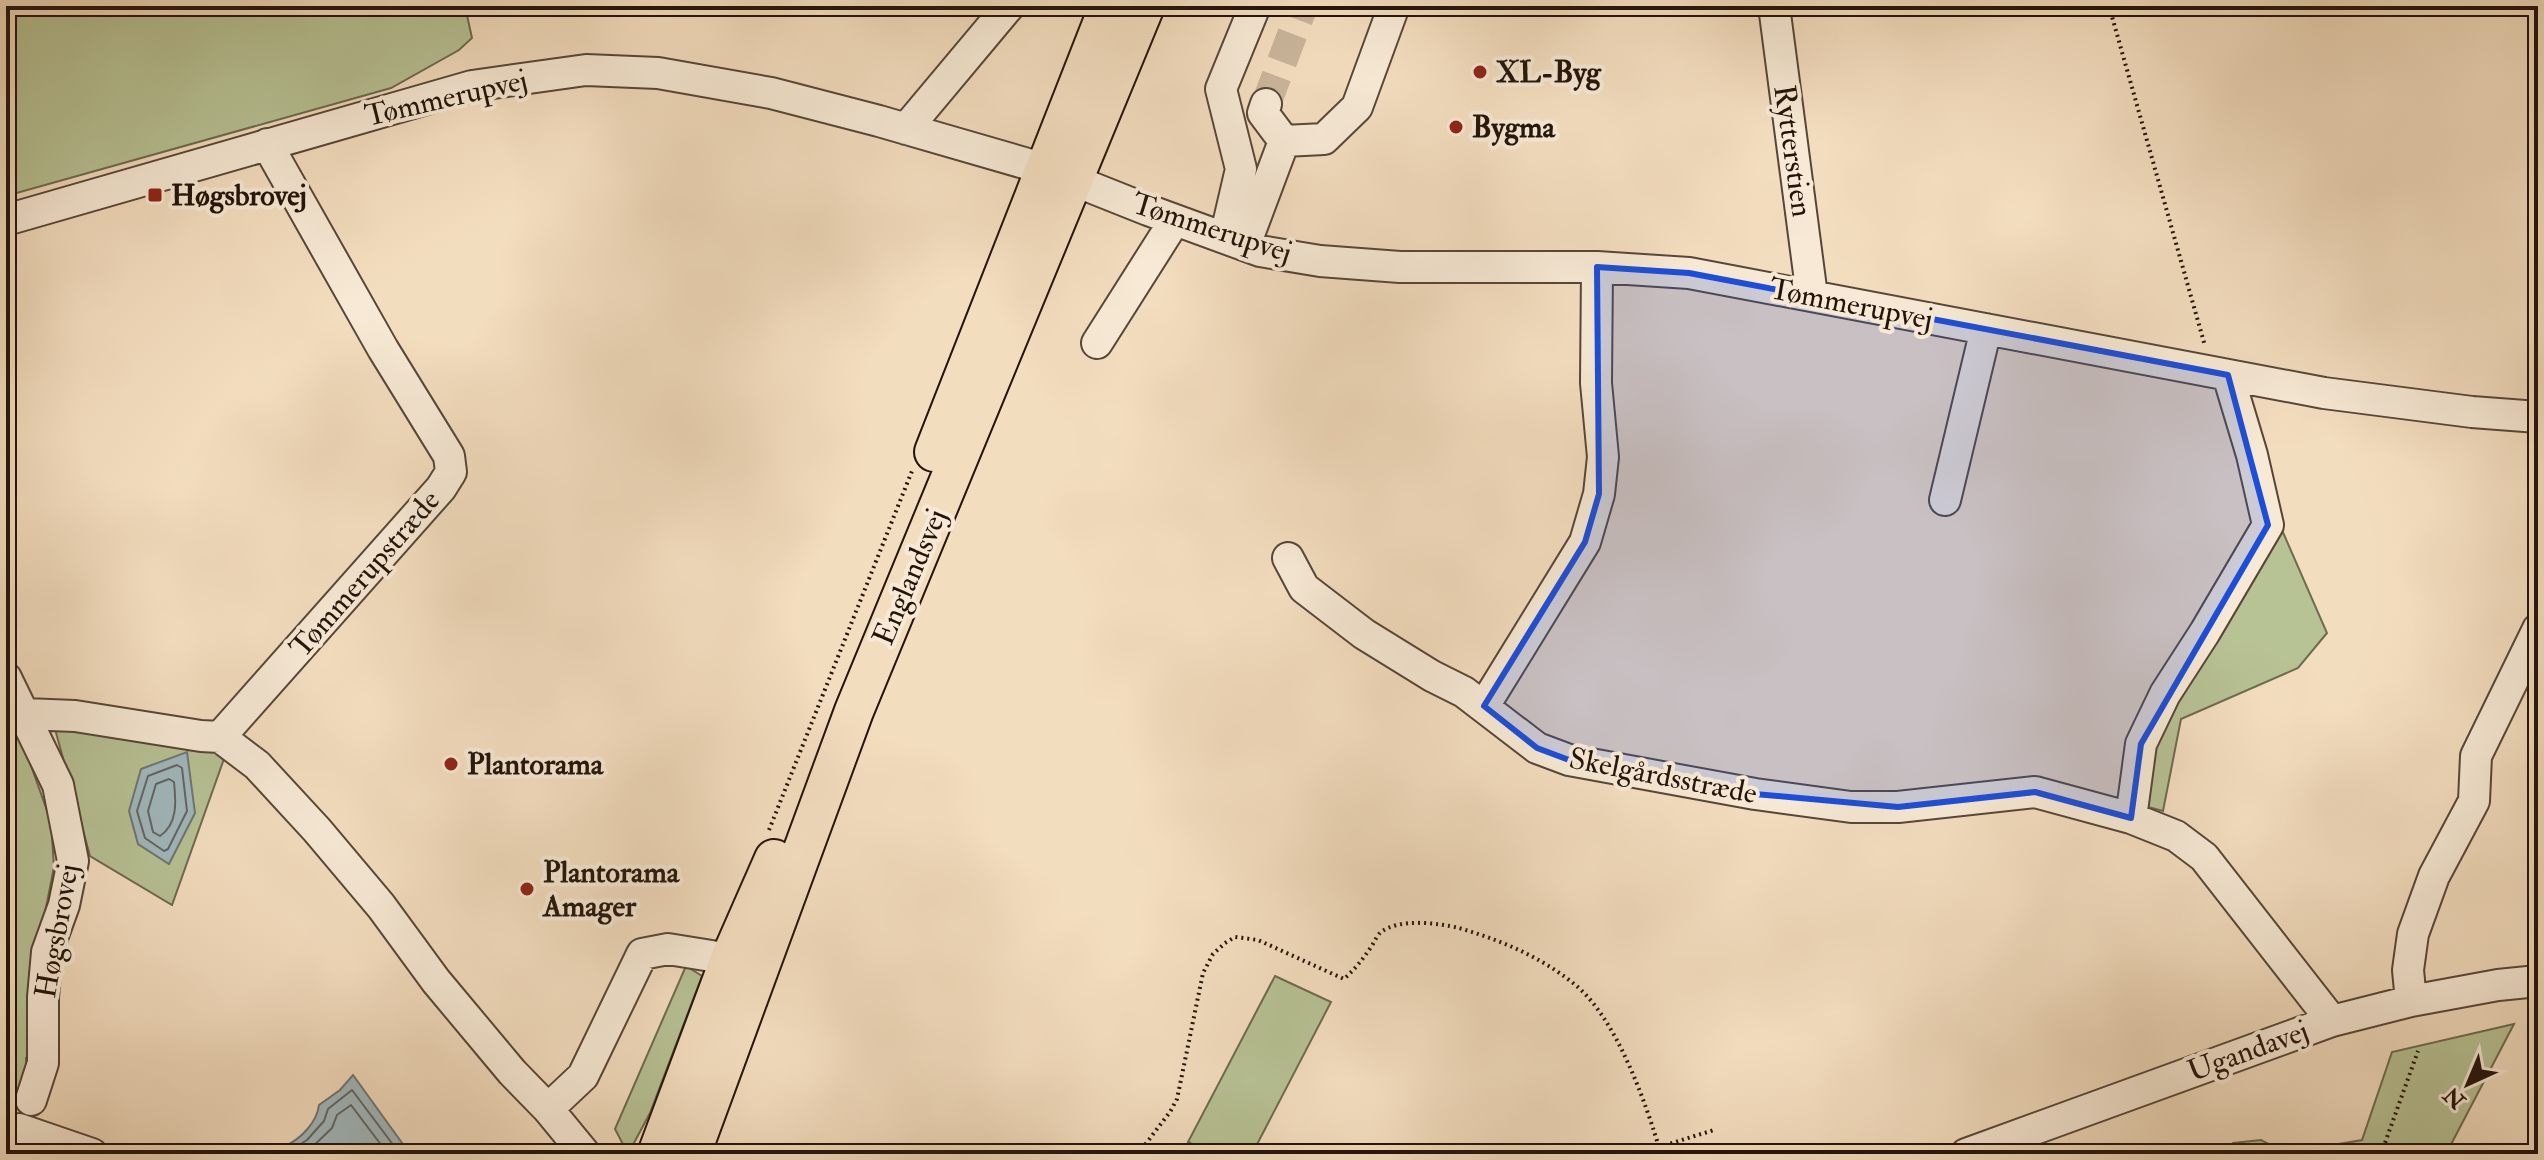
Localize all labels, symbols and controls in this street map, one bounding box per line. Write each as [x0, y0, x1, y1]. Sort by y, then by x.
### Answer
place label: XL-Byg [1496, 54, 1602, 91]
street label: Tømmerupvej [361, 61, 531, 135]
marker: XL-Byg [1471, 63, 1489, 81]
street label: Rytterstien [1765, 83, 1821, 219]
place label: Bygma [1472, 109, 1556, 146]
marker: Bygma [1447, 118, 1465, 136]
place label: Høgsbrovej [171, 177, 307, 214]
street label: Tømmerupvej [1128, 185, 1296, 271]
marker: Høgsbrovej [146, 186, 164, 204]
street label: Tømmerupvej [1766, 270, 1936, 338]
street label: Tømmerupstræde [282, 483, 448, 665]
street label: Englandsvej [865, 503, 955, 651]
street label: Skelgårdsstræde [1566, 740, 1760, 812]
place label: Plantorama [467, 746, 605, 783]
marker: Plantorama [442, 755, 460, 773]
place label: Plantorama Amager [541, 854, 681, 925]
street label: Høgsbrovej [27, 861, 87, 1001]
marker: Plantorama Amager [518, 880, 536, 898]
street label: Ugandavej [2183, 1012, 2313, 1090]
north arrow [2428, 1044, 2508, 1124]
text: N [2438, 1081, 2472, 1115]

